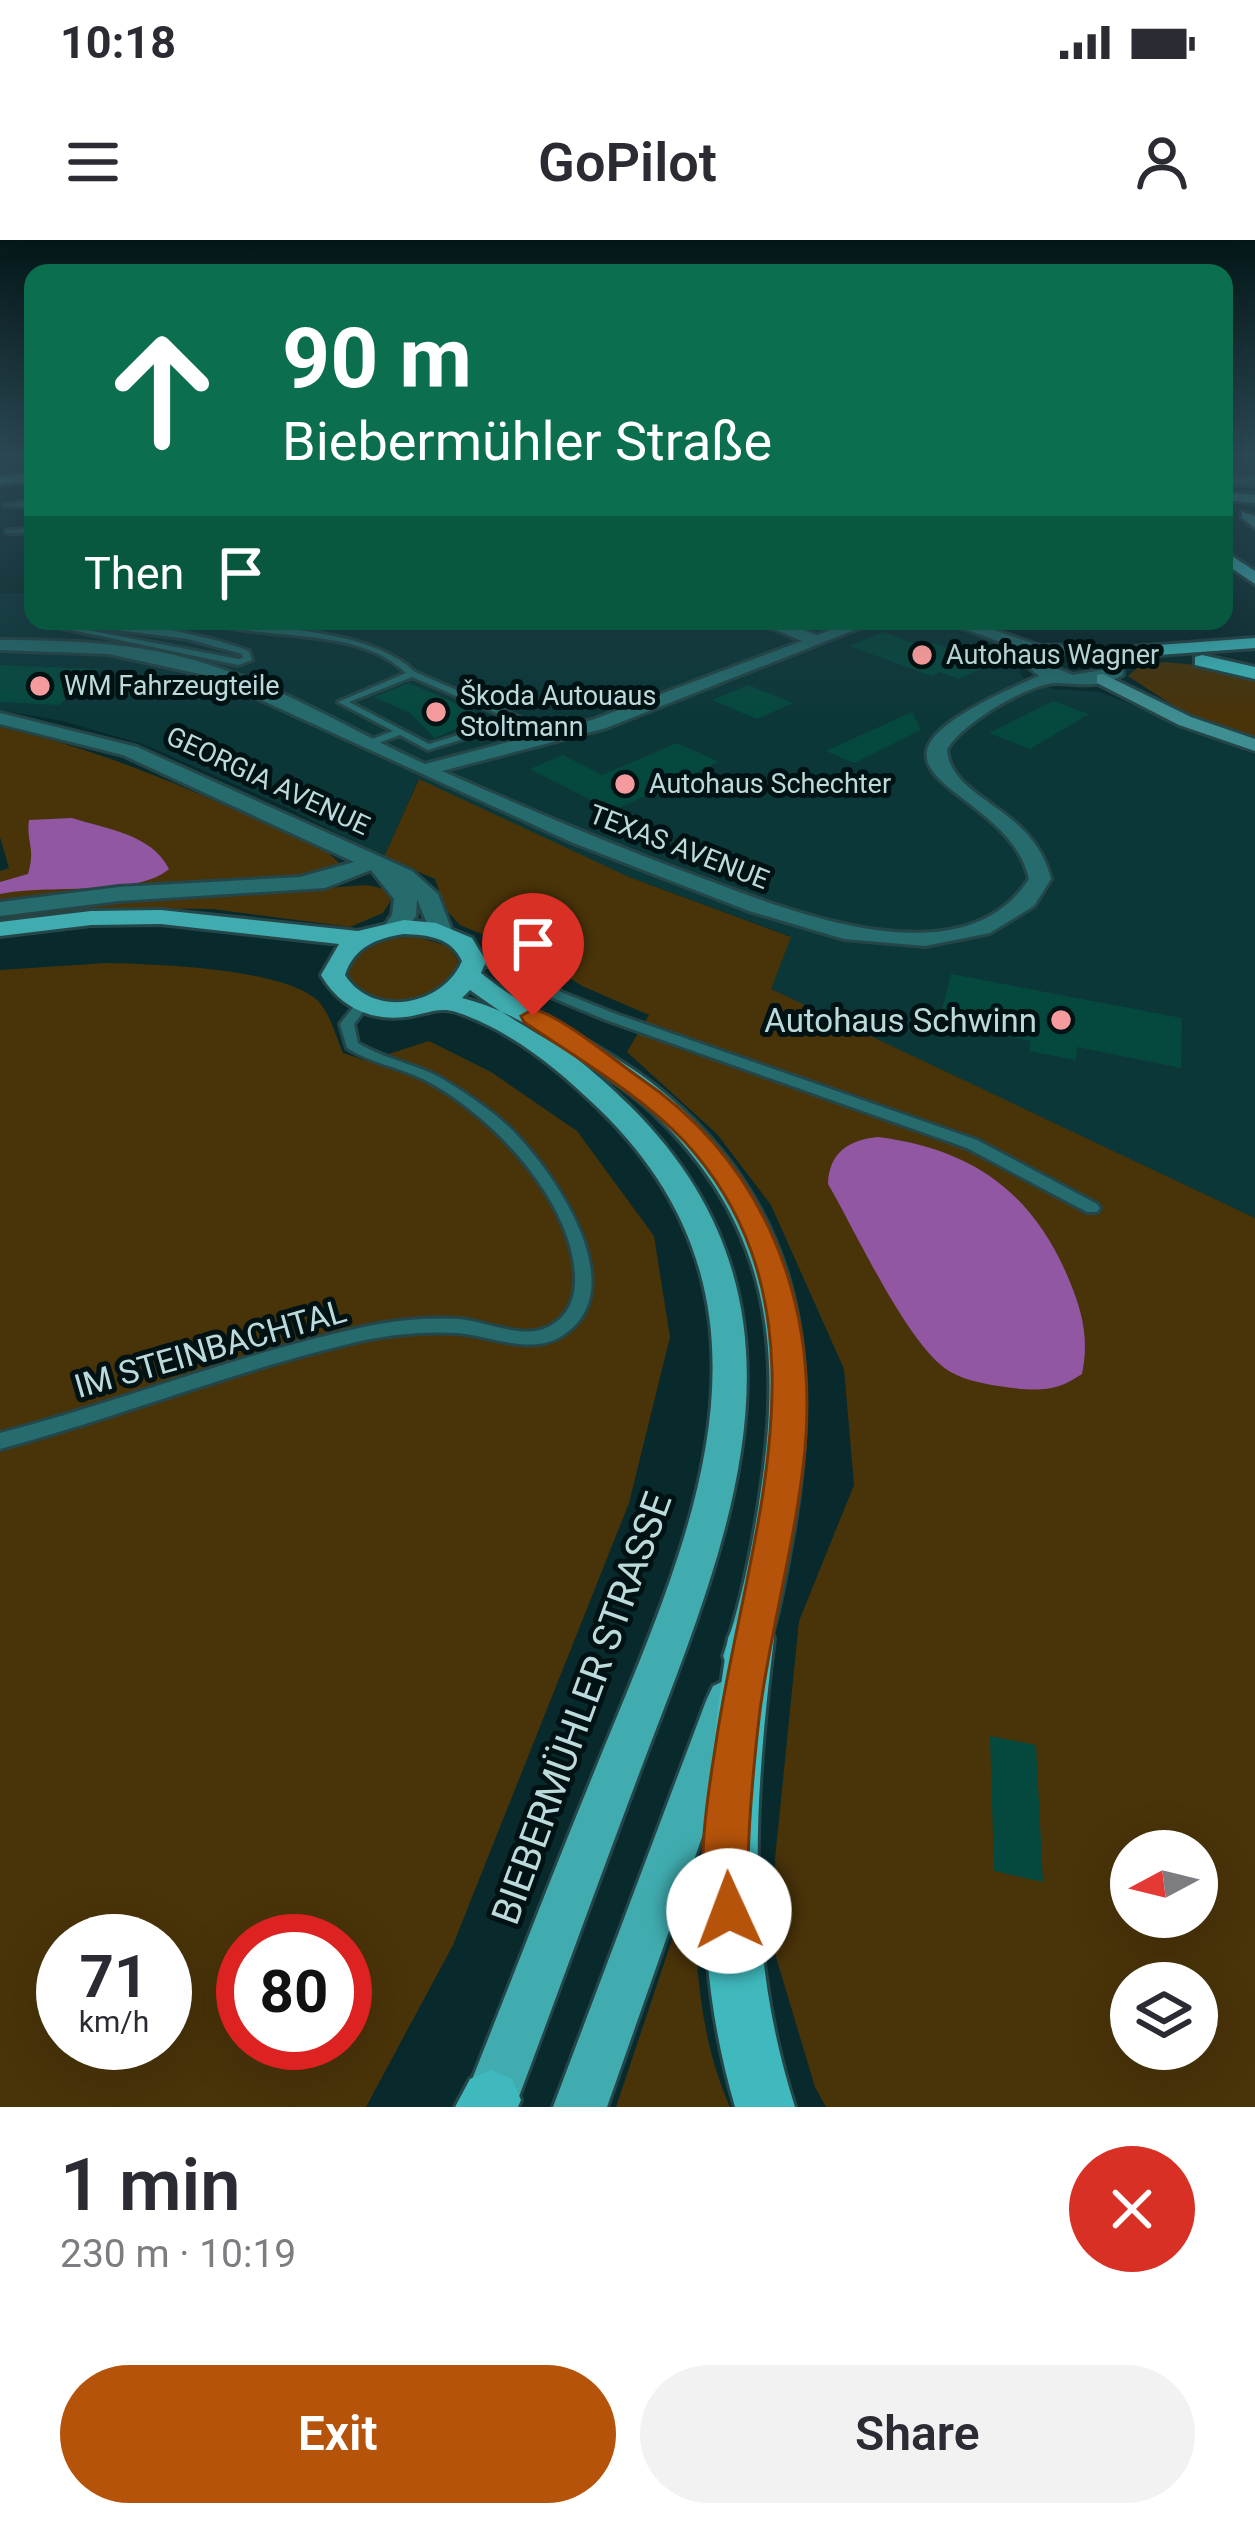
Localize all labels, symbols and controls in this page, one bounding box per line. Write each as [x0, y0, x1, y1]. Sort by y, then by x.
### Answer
text: 10:18 [60, 16, 176, 69]
icon: menu [60, 129, 126, 195]
icon: person [1129, 129, 1195, 195]
text: GoPilot [538, 131, 717, 194]
text: 90 m [282, 309, 472, 408]
icon: ahead [84, 312, 240, 468]
text: Biebermühler Straße [282, 410, 772, 473]
icon: arrive [208, 540, 274, 606]
text: Then [84, 547, 184, 600]
place label: Autohaus Wagner [946, 639, 1159, 671]
marker: Autohaus Wagner [909, 642, 935, 668]
place label: WM Fahrzeugteile [64, 670, 280, 702]
marker: WM Fahrzeugteile [27, 673, 53, 699]
place label: Škoda Autouaus Stoltmann [460, 679, 656, 743]
marker: Škoda Autouaus Stoltmann [423, 699, 449, 725]
street label: GEORGIA AVENUE [161, 720, 375, 842]
place label: Autohaus Schechter [649, 768, 891, 800]
marker: Autohaus Schechter [612, 771, 638, 797]
street label: TEXAS AVENUE [585, 798, 773, 896]
pin [482, 893, 584, 1016]
icon: arrive [500, 911, 566, 977]
place label: Autohaus Schwinn [764, 1001, 1037, 1040]
marker: Autohaus Schwinn [1048, 1007, 1074, 1033]
street label: IM STEINBACHTAL [70, 1291, 350, 1406]
street label: BIEBERMÜHLER STRASSE [482, 1486, 682, 1930]
north arrow [1110, 1830, 1218, 1938]
map controls [1110, 1830, 1218, 2070]
position arrow [666, 1848, 792, 1974]
speed limit sign: 80 [216, 1914, 372, 2070]
text: 71 [80, 1941, 148, 2012]
button: layers [1110, 1962, 1218, 2070]
text: km/h [79, 2004, 149, 2039]
text: 1 min [60, 2143, 241, 2228]
button: close [1069, 2146, 1195, 2272]
text: 230 m · 10:19 [60, 2231, 296, 2277]
button: Exit [60, 2365, 616, 2503]
button: Share [640, 2365, 1195, 2503]

